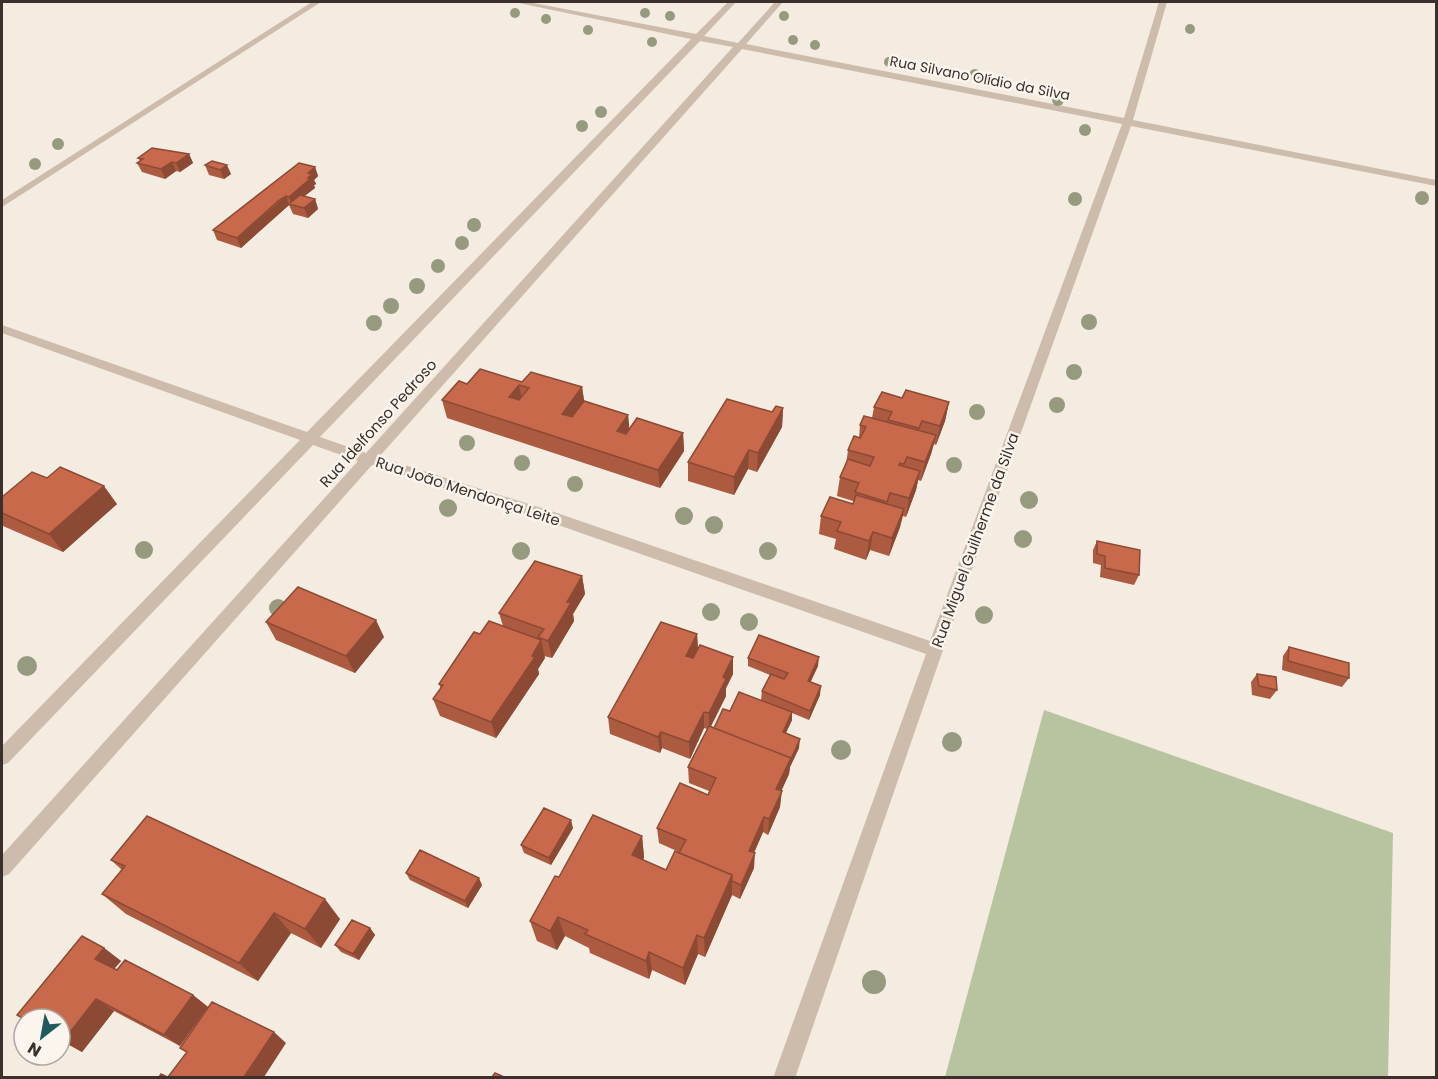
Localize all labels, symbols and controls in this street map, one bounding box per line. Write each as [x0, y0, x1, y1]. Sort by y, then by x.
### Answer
street label: Rua Silvano Olídio da Silva [888, 51, 1072, 105]
street label: Rua Idelfonso Pedroso [315, 354, 441, 492]
street label: Rua Miguel Guilherme da Silva [926, 430, 1024, 650]
street label: Rua João Mendonça Leite [373, 451, 563, 531]
north arrow [12, 1007, 72, 1067]
text: N [23, 1036, 46, 1062]

